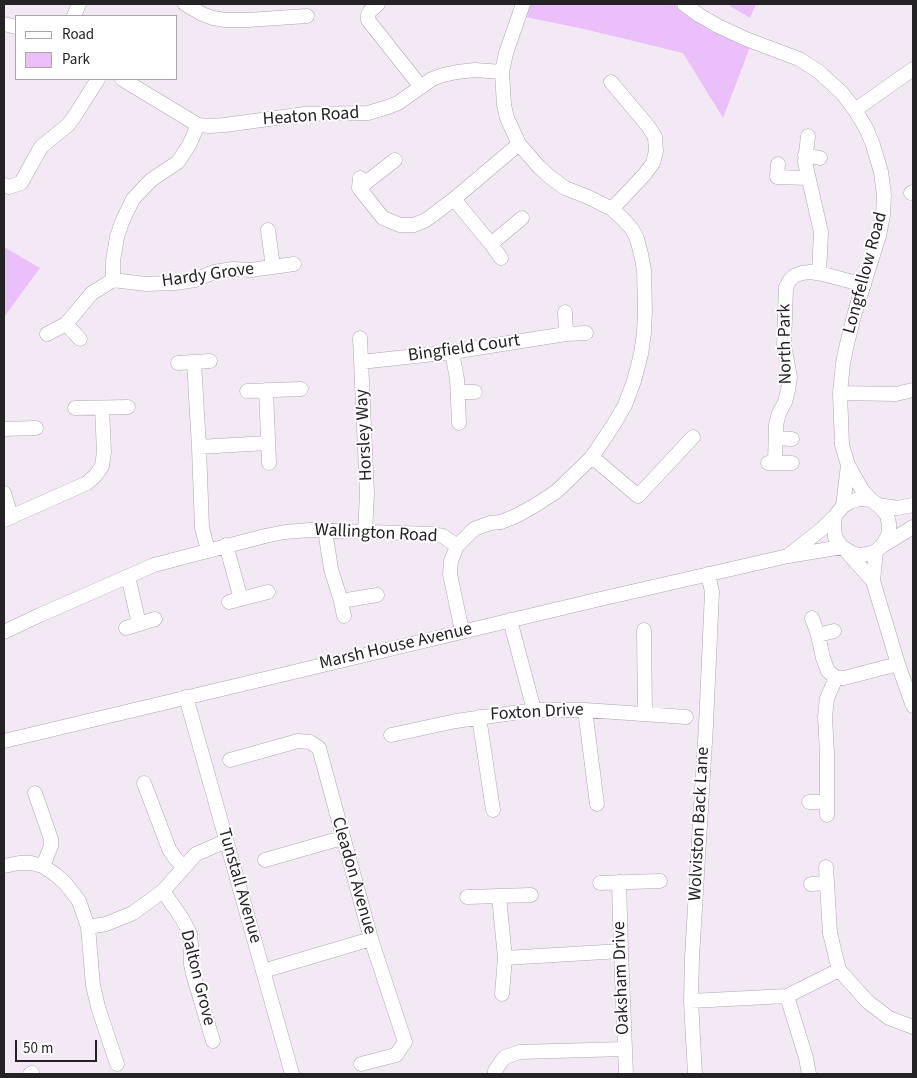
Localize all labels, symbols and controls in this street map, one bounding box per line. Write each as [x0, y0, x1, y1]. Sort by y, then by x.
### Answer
legend [15, 15, 178, 80]
text: Road [62, 24, 94, 45]
text: Park [62, 49, 90, 70]
street label: Heaton Road [262, 103, 360, 131]
street label: Longfellow Road [839, 210, 893, 336]
street label: Hardy Grove [160, 259, 256, 293]
street label: North Park [774, 303, 798, 385]
street label: Bingfield Court [407, 330, 521, 368]
street label: Horsley Way [352, 388, 378, 482]
street label: Wallington Road [314, 520, 438, 548]
street label: Marsh House Avenue [318, 619, 474, 675]
street label: Foxton Drive [490, 700, 584, 726]
street label: Wolviston Back Lane [685, 746, 715, 902]
street label: Cleadon Avenue [326, 815, 380, 937]
street label: Tunstall Avenue [212, 826, 266, 946]
street label: Oaksham Drive [609, 921, 635, 1035]
street label: Dalton Grove [175, 928, 219, 1028]
scale bar [18, 1030, 100, 1062]
text: 50 m [23, 1038, 53, 1059]

